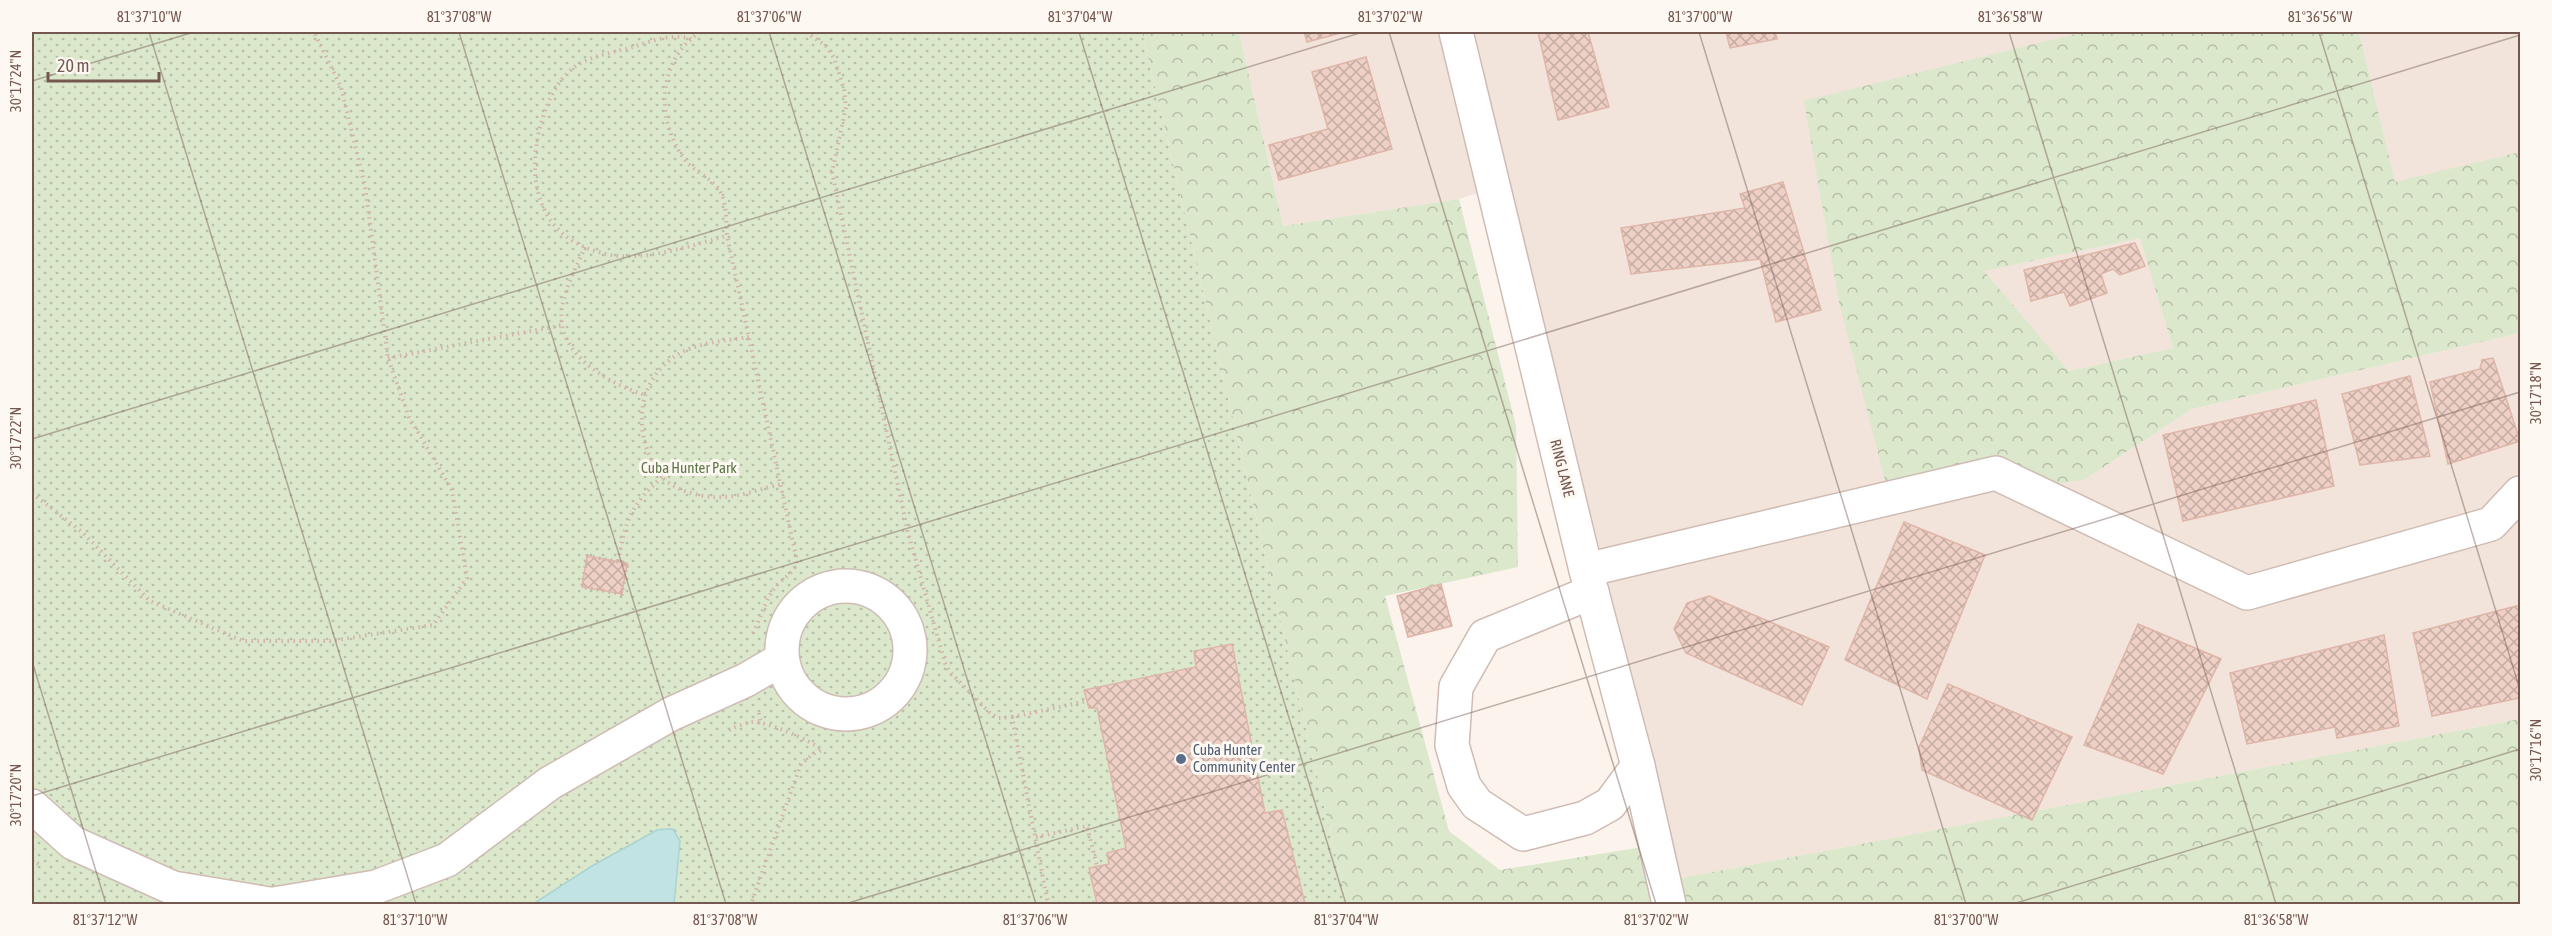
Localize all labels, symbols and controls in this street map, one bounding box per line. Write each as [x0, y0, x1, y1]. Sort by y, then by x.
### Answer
text: 81°37'10"W [117, 8, 181, 25]
text: 81°37'08"W [427, 8, 491, 25]
text: 81°37'06"W [737, 8, 801, 25]
text: 81°37'04"W [1048, 8, 1112, 25]
text: 81°37'02"W [1358, 8, 1422, 25]
text: 81°37'00"W [1668, 8, 1732, 25]
text: 81°36'58"W [1978, 8, 2042, 25]
text: 81°36'56"W [2288, 8, 2352, 25]
scale bar [48, 45, 159, 83]
text: 30°17'24"N [7, 50, 24, 112]
text: 20 m [57, 55, 89, 76]
text: 30°17'18"N [2527, 362, 2544, 424]
text: 30°17'22"N [7, 407, 24, 469]
street label: RING LANE [1547, 437, 1578, 499]
park label: Cuba Hunter Park [641, 459, 737, 476]
text: 30°17'16"N [2527, 719, 2544, 781]
place label: Cuba Hunter Community Center [1193, 741, 1296, 775]
marker: Cuba Hunter Community Center [1174, 752, 1188, 766]
text: 30°17'20"N [7, 764, 24, 826]
text: 81°37'12"W [73, 911, 137, 928]
text: 81°37'10"W [383, 911, 447, 928]
text: 81°37'08"W [693, 911, 757, 928]
text: 81°37'06"W [1003, 911, 1067, 928]
text: 81°37'04"W [1314, 911, 1378, 928]
text: 81°37'02"W [1624, 911, 1688, 928]
text: 81°37'00"W [1934, 911, 1998, 928]
text: 81°36'58"W [2244, 911, 2308, 928]

